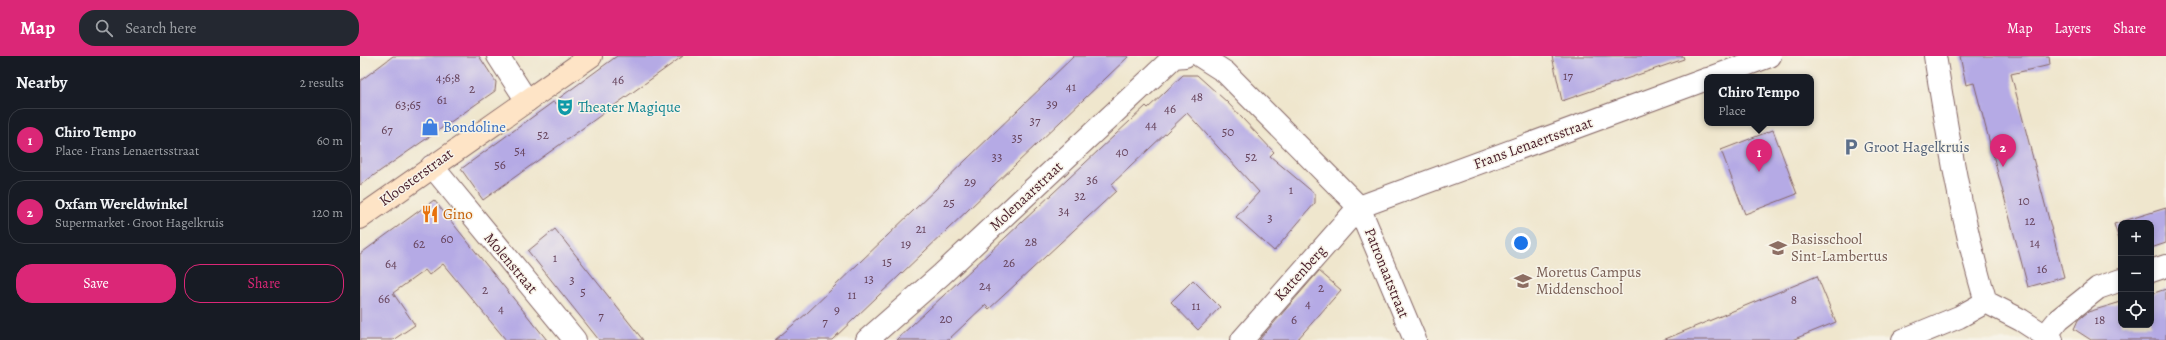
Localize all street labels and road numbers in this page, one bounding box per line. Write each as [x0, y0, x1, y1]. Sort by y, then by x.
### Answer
street label: Frans Lenaertsstraat [1471, 112, 1596, 174]
street label: Kloosterstraat [375, 143, 457, 211]
street label: Molenaarstraat [985, 157, 1067, 235]
street label: Patronaatstraat [1360, 225, 1414, 321]
street label: Molenstraat [480, 228, 542, 298]
street label: Kattenberg [1270, 240, 1331, 305]

